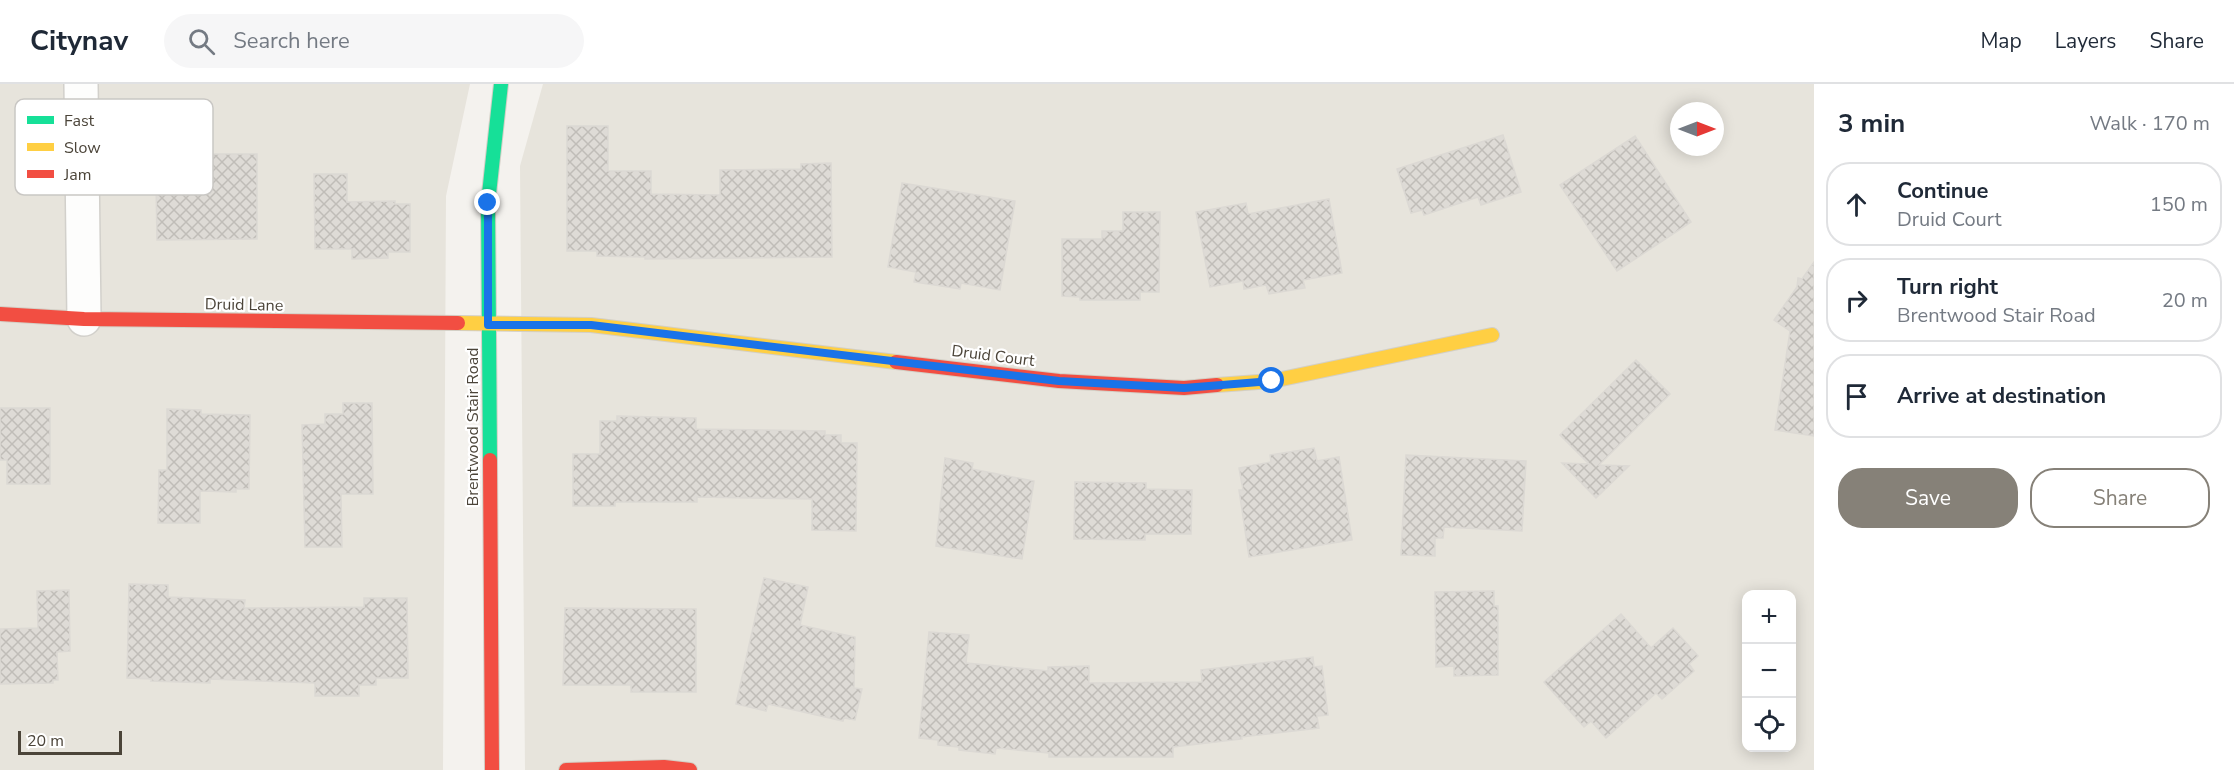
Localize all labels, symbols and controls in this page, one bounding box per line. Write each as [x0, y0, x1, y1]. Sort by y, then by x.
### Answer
search box [164, 14, 584, 68]
text: Citynav [30, 22, 128, 60]
icon: search [185, 25, 218, 58]
text: Search here [233, 26, 350, 56]
text: Map [1980, 27, 2022, 55]
text: Layers [2055, 27, 2116, 55]
text: Share [2149, 27, 2204, 55]
legend [15, 99, 213, 195]
north arrow [1670, 102, 1724, 156]
text: 3 min [1838, 106, 1905, 141]
text: Fast [64, 110, 95, 132]
text: Walk · 170 m [2090, 110, 2210, 137]
text: Slow [64, 137, 101, 159]
text: Jam [63, 164, 91, 186]
text: Continue [1897, 176, 1988, 206]
icon: ahead [1840, 188, 1873, 221]
route end [474, 189, 500, 215]
text: 150 m [2150, 191, 2208, 218]
text: Druid Court [1897, 206, 2001, 233]
text: Turn right [1897, 272, 1998, 302]
icon: right [1840, 284, 1873, 317]
text: 20 m [2162, 287, 2208, 314]
street label: Druid Lane [205, 293, 283, 317]
text: Brentwood Stair Road [1897, 302, 2096, 329]
street label: Druid Court [950, 340, 1036, 372]
street label: Brentwood Stair Road [462, 348, 484, 506]
route start [1258, 367, 1284, 393]
icon: arrive [1840, 380, 1873, 413]
text: Arrive at destination [1897, 381, 2106, 411]
button: Save [1838, 468, 2018, 528]
button: Share [2030, 468, 2210, 528]
map controls [1742, 590, 1796, 752]
button: + [1742, 590, 1796, 644]
button: − [1742, 644, 1796, 698]
button: locate [1742, 698, 1796, 752]
scale bar [18, 728, 122, 756]
text: 20 m [27, 730, 64, 752]

